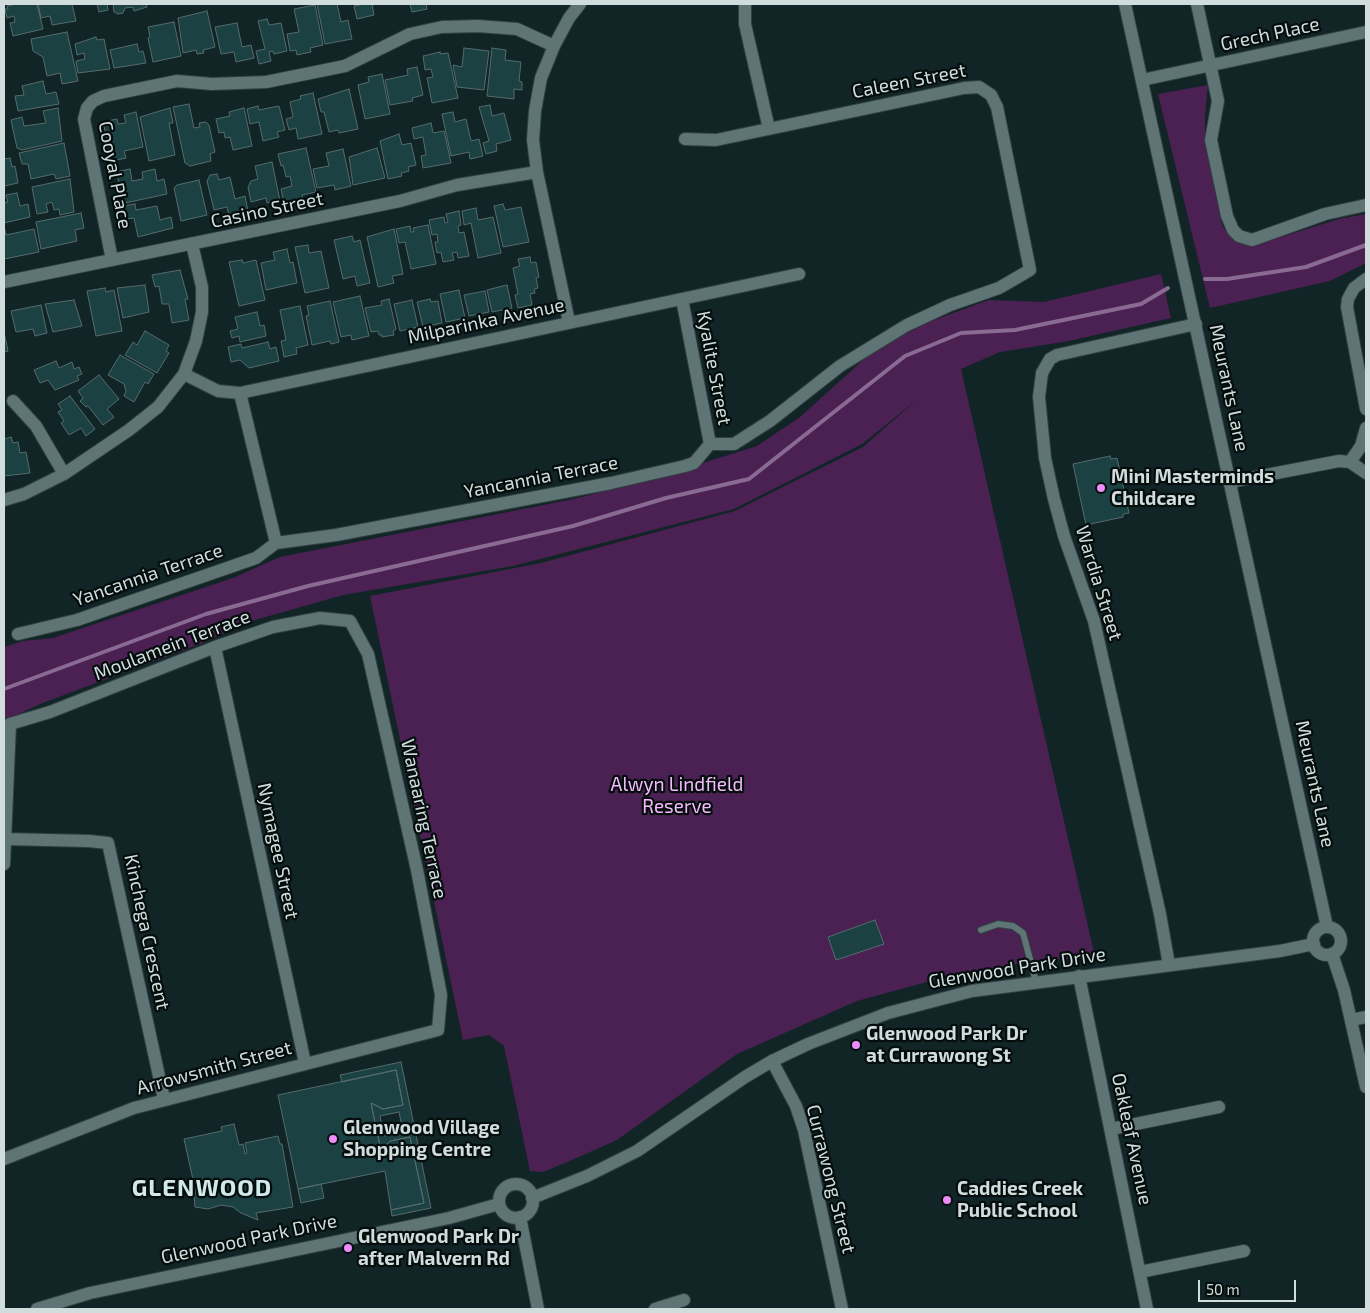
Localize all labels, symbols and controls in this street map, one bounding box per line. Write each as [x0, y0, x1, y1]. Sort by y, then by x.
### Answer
street label: Grech Place [1218, 12, 1322, 56]
street label: Caleen Street [850, 59, 968, 103]
street label: Cooyal Place [93, 119, 137, 231]
street label: Casino Street [209, 187, 325, 233]
street label: Milparinka Avenue [405, 293, 567, 349]
street label: Kyalite Street [692, 309, 736, 427]
street label: Meurants Lane [1204, 322, 1254, 454]
street label: Yancannia Terrace [462, 451, 620, 503]
place label: Mini Masterminds Childcare [1111, 466, 1274, 510]
marker: Mini Masterminds Childcare [1095, 482, 1107, 494]
street label: Wardia Street [1071, 523, 1127, 643]
street label: Yancannia Terrace [70, 539, 226, 611]
street label: Moulamein Terrace [91, 605, 253, 685]
street label: Meurants Lane [1290, 718, 1340, 850]
street label: Wanaaring Terrace [396, 737, 452, 901]
park label: Alwyn Lindfield Reserve [611, 774, 743, 818]
street label: Nymagee Street [252, 781, 304, 921]
street label: Kinchega Crescent [119, 852, 175, 1012]
street label: Glenwood Park Drive [927, 943, 1107, 993]
place label: Glenwood Park Dr at Currawong St [866, 1023, 1027, 1067]
street label: Arrowsmith Street [134, 1036, 294, 1100]
marker: Glenwood Park Dr at Currawong St [850, 1039, 862, 1051]
street label: Oakleaf Avenue [1107, 1071, 1157, 1207]
street label: Currawong Street [802, 1102, 860, 1256]
place label: Glenwood Village Shopping Centre [343, 1117, 500, 1161]
marker: Glenwood Village Shopping Centre [327, 1133, 339, 1145]
district label: GLENWOOD [131, 1174, 273, 1202]
place label: Caddies Creek Public School [957, 1178, 1083, 1222]
marker: Caddies Creek Public School [941, 1194, 953, 1206]
street label: Glenwood Park Drive [159, 1209, 339, 1269]
place label: Glenwood Park Dr after Malvern Rd [358, 1226, 519, 1270]
marker: Glenwood Park Dr after Malvern Rd [342, 1242, 354, 1254]
scale bar [1200, 1270, 1298, 1302]
text: 50 m [1206, 1280, 1240, 1298]

